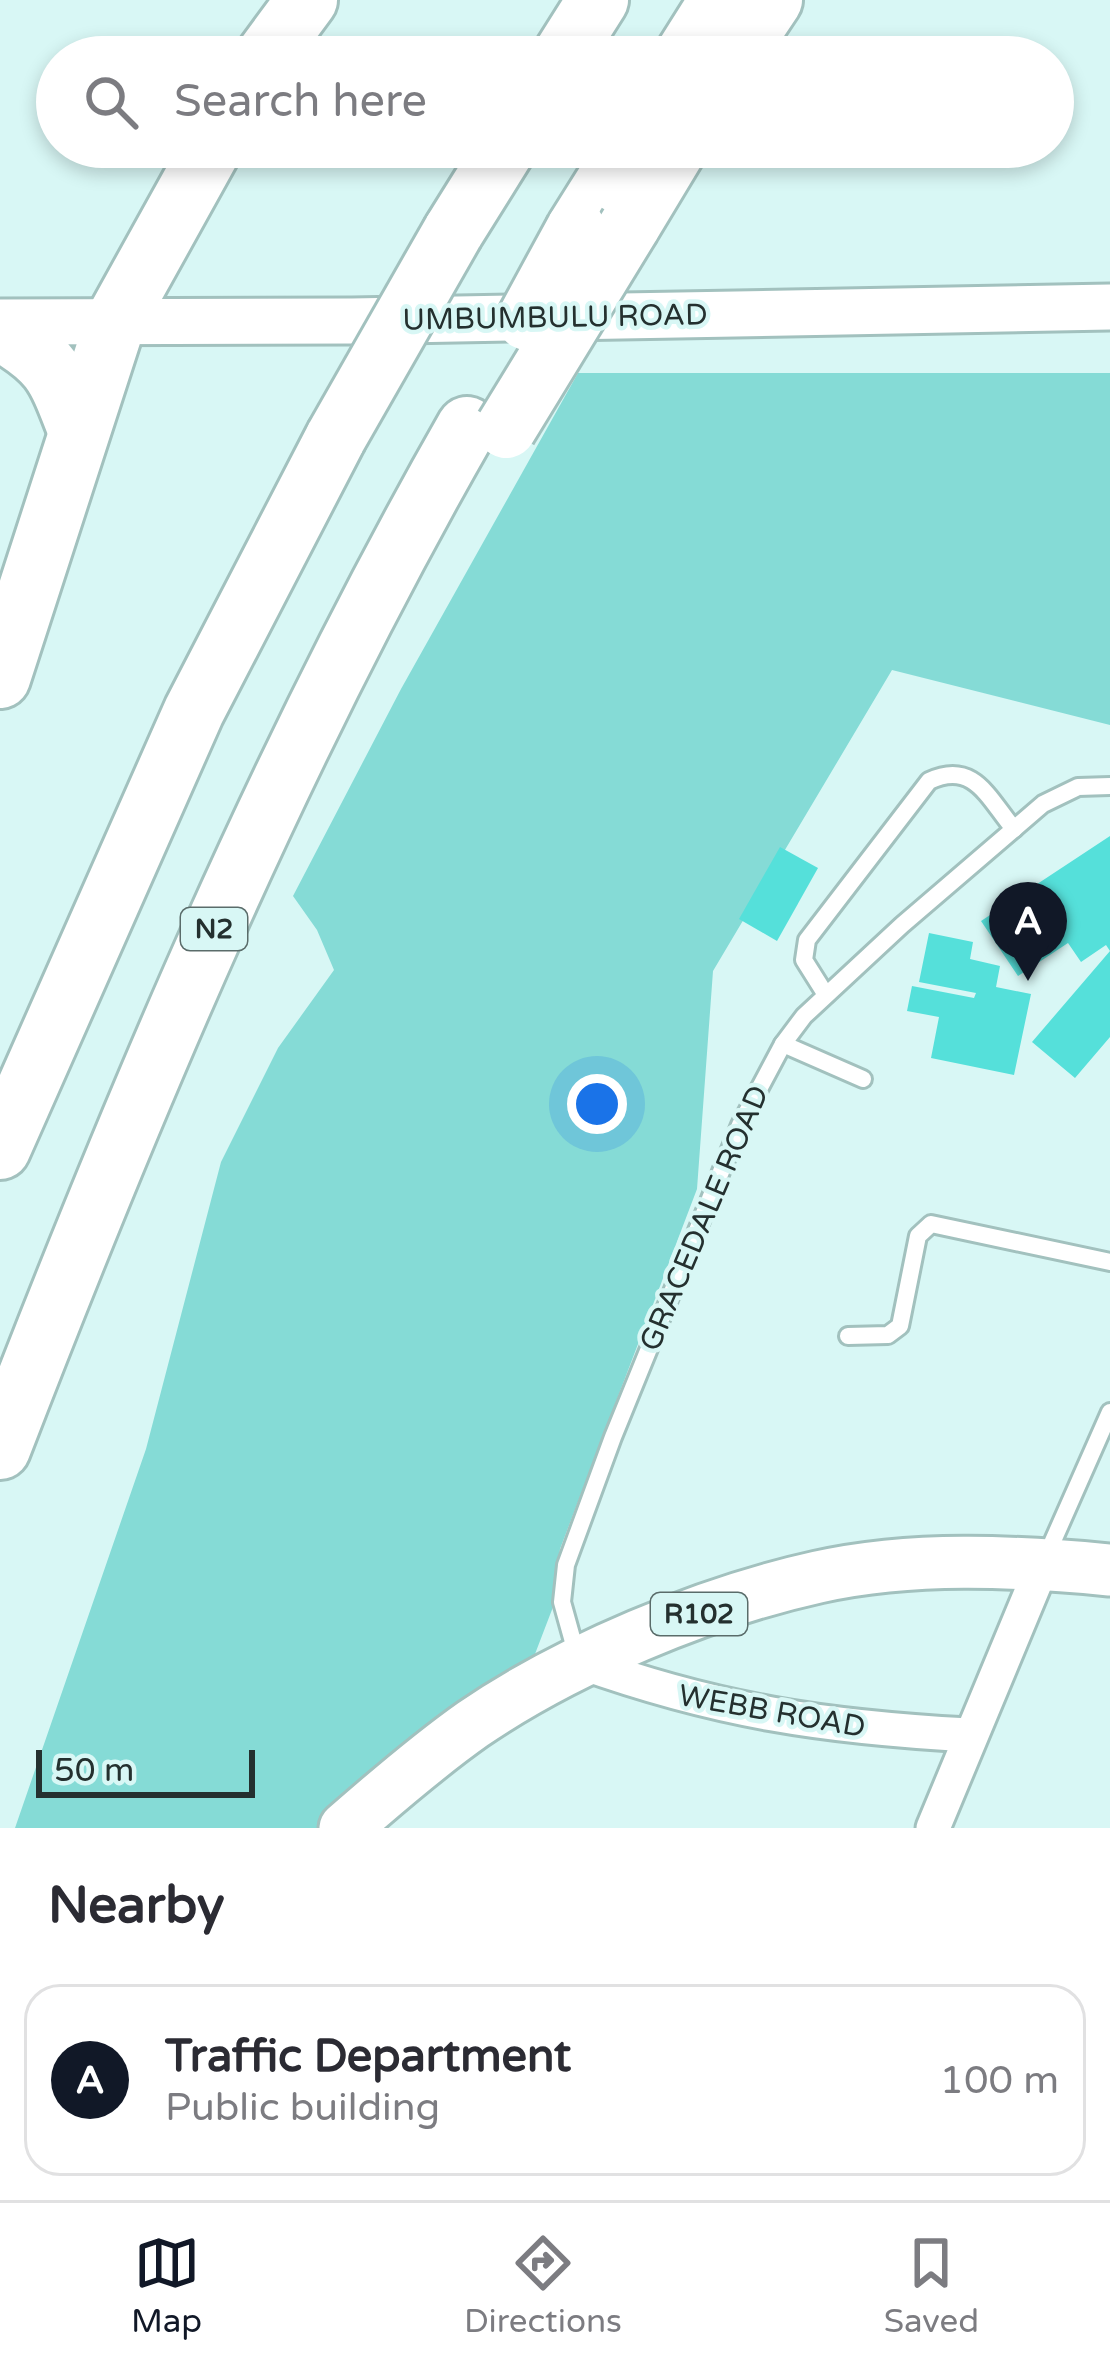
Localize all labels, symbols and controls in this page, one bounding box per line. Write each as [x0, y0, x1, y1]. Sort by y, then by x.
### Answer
search box [36, 36, 1074, 168]
icon: search [78, 69, 144, 135]
text: Search here [174, 75, 427, 129]
street label: UMBUMBULU ROAD [402, 296, 708, 339]
pin: A [989, 882, 1067, 981]
road number: N2 [181, 908, 247, 950]
your location [567, 1074, 627, 1134]
street label: GRACEDALE ROAD [632, 1080, 777, 1357]
road number: R102 [651, 1593, 747, 1635]
street label: WEBB ROAD [676, 1677, 868, 1746]
scale bar [36, 1744, 255, 1797]
text: 50 m [54, 1751, 134, 1790]
text: Nearby [48, 1875, 225, 1937]
text: Traffic Department [165, 2030, 571, 2084]
text: A [75, 2057, 105, 2104]
text: 100 m [940, 2057, 1059, 2104]
text: Public building [165, 2084, 440, 2131]
tab: Map [131, 2230, 202, 2341]
tab: Directions [464, 2230, 622, 2341]
tab: Saved [884, 2230, 979, 2341]

